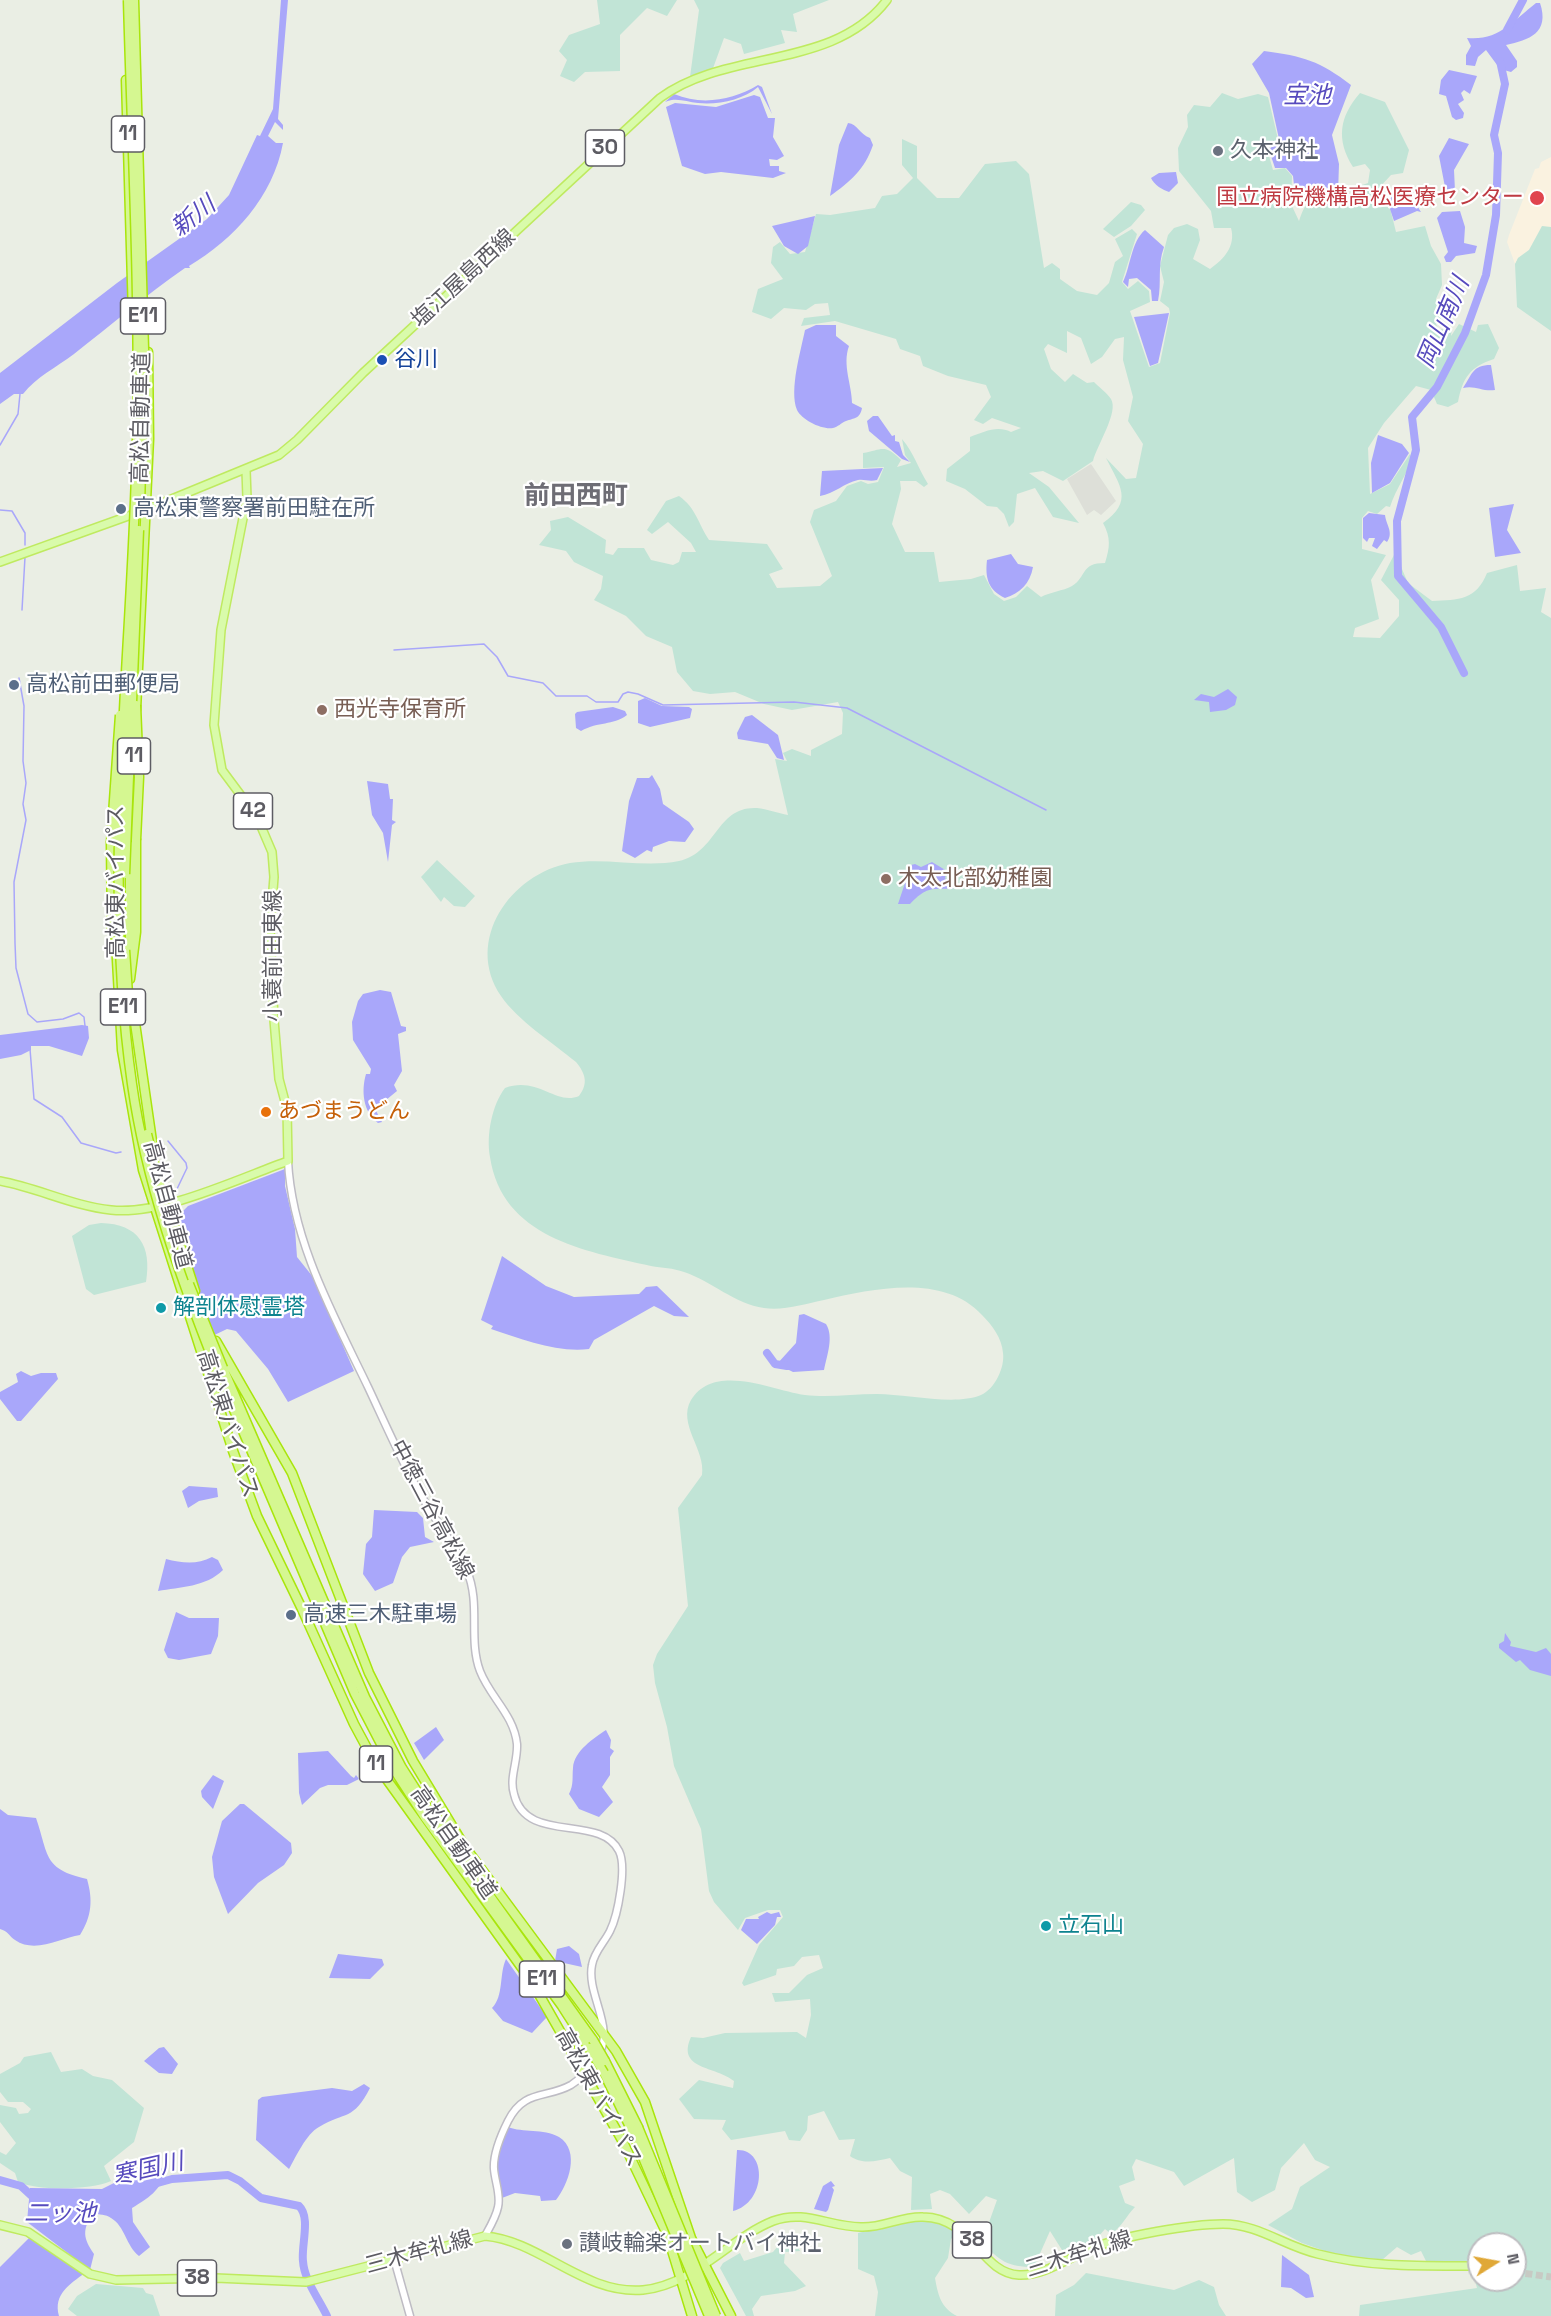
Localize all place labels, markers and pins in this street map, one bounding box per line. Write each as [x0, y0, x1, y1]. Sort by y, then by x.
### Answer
place label: 久本神社 [1230, 138, 1318, 164]
marker: 久本神社 [1211, 144, 1225, 158]
place label: 国立病院機構高松医療センター [1216, 185, 1524, 211]
marker: 国立病院機構高松医療センター [1528, 189, 1546, 207]
place label: 谷川 [394, 347, 438, 373]
marker: 谷川 [375, 353, 389, 367]
place label: 高松東警察署前田駐在所 [133, 496, 375, 522]
marker: 高松東警察署前田駐在所 [114, 502, 128, 516]
place label: 高松前田郵便局 [26, 672, 180, 698]
marker: 高松前田郵便局 [7, 678, 21, 692]
place label: 西光寺保育所 [334, 697, 466, 723]
marker: 西光寺保育所 [315, 703, 329, 717]
place label: 木太北部幼稚園 [898, 866, 1052, 892]
marker: 木太北部幼稚園 [879, 872, 893, 886]
place label: あづまうどん [278, 1099, 410, 1125]
marker: あづまうどん [259, 1105, 273, 1119]
place label: 解剖体慰霊塔 [173, 1295, 305, 1321]
marker: 解剖体慰霊塔 [154, 1301, 168, 1315]
place label: 高速三木駐車場 [303, 1602, 457, 1628]
marker: 高速三木駐車場 [284, 1608, 298, 1622]
place label: 立石山 [1058, 1913, 1124, 1939]
marker: 立石山 [1039, 1919, 1053, 1933]
place label: 讃岐輪楽オートバイ神社 [579, 2231, 821, 2257]
marker: 讃岐輪楽オートバイ神社 [560, 2237, 574, 2251]

